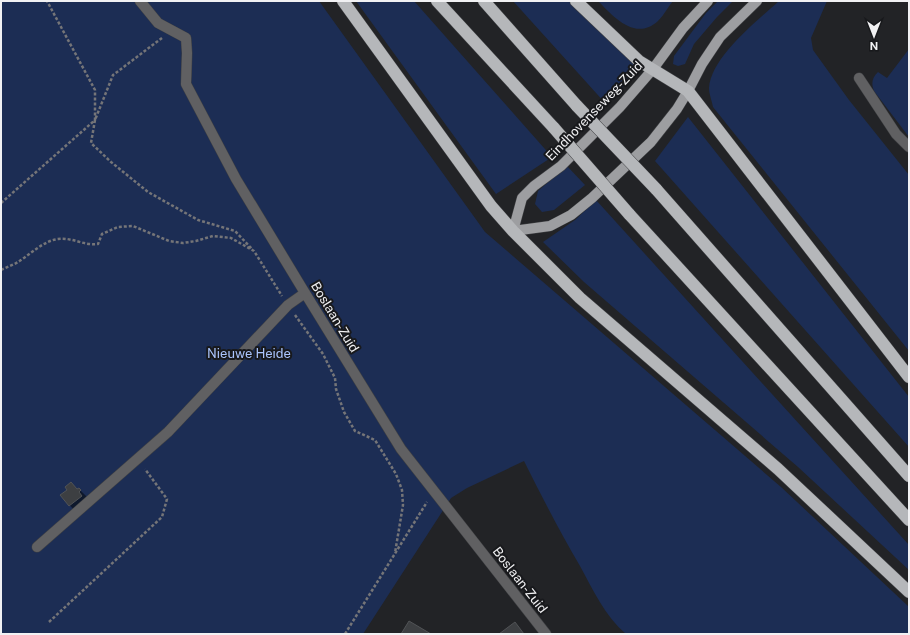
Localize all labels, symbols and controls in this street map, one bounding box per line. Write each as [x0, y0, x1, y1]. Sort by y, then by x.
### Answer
north arrow [854, 16, 894, 56]
text: N [870, 40, 878, 52]
street label: Eindhovenseweg-Zuid [543, 58, 645, 164]
street label: Boslaan-Zuid [308, 279, 362, 355]
park label: Nieuwe Heide [207, 346, 291, 361]
street label: Boslaan-Zuid [490, 544, 550, 616]

